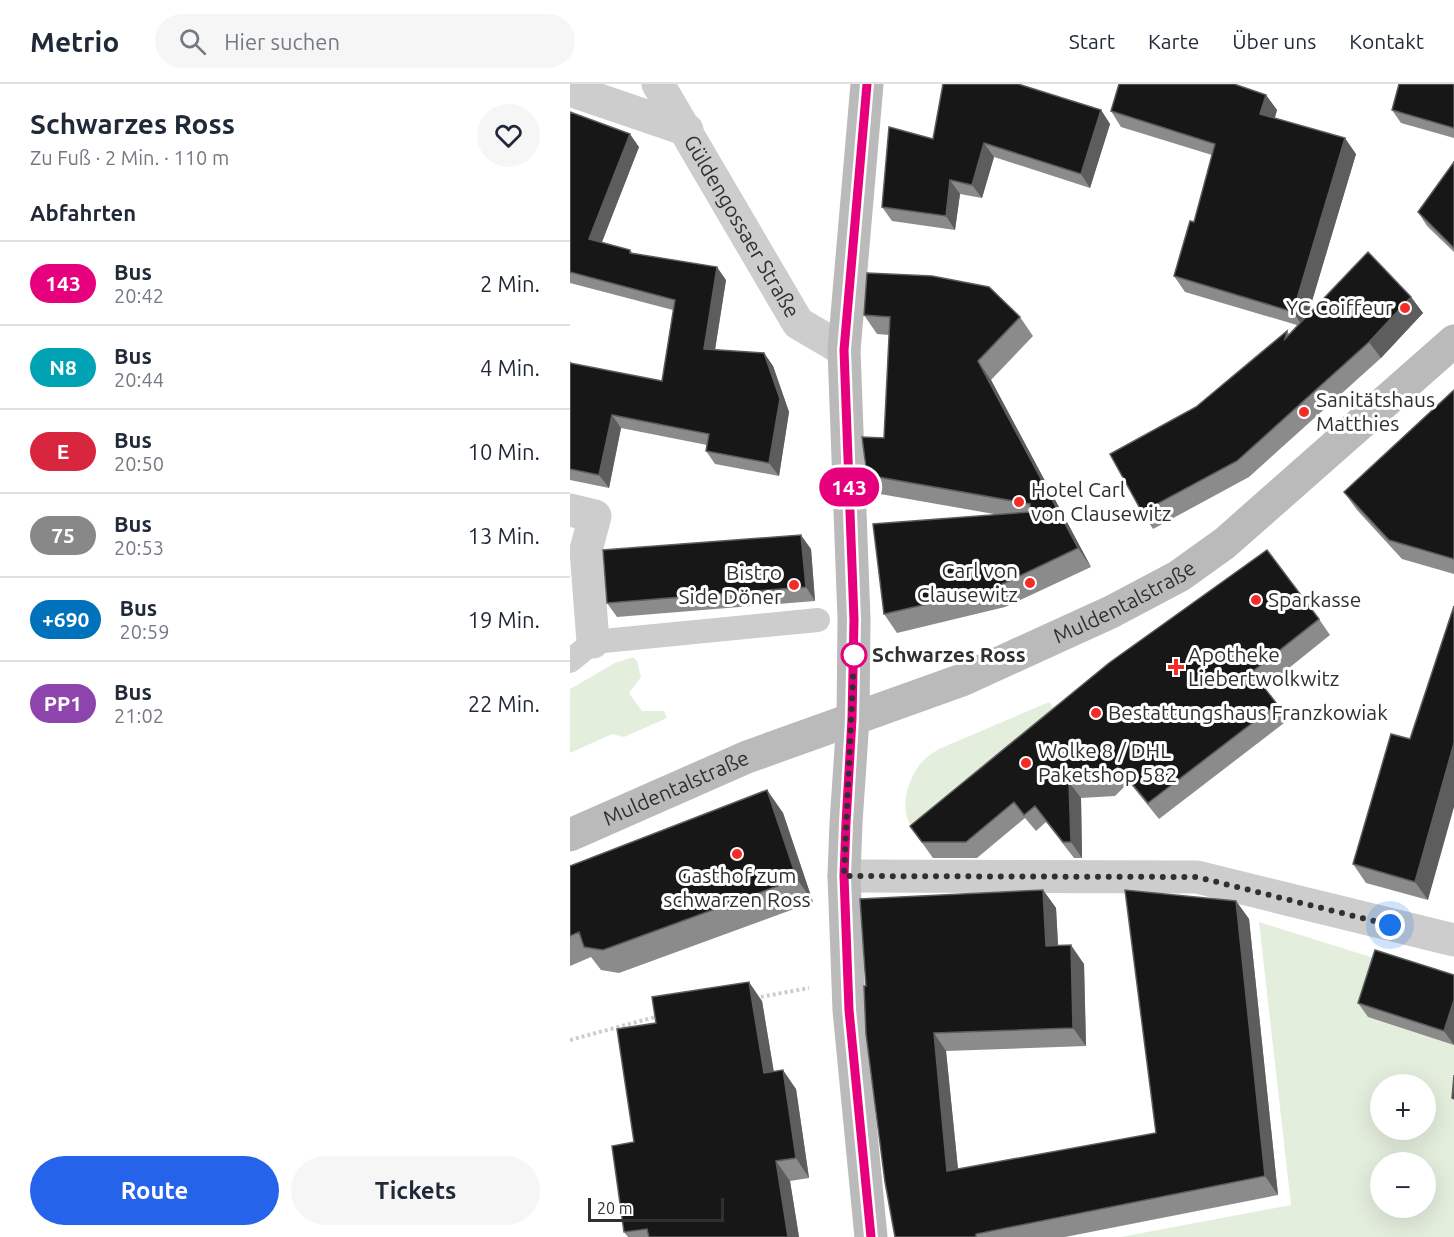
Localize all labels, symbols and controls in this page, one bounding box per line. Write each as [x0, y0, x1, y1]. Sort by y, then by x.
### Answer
search box [155, 14, 575, 68]
icon: search [176, 25, 209, 58]
text: Metrio [30, 26, 119, 57]
text: Hier suchen [224, 29, 340, 54]
text: Start [1069, 29, 1115, 53]
text: Karte [1148, 29, 1199, 53]
text: Über uns [1232, 29, 1316, 53]
text: Kontakt [1349, 29, 1424, 53]
button: heart [477, 104, 540, 167]
text: Schwarzes Ross [30, 108, 235, 139]
street label: Güldengossaer Straße [679, 130, 805, 321]
text: Zu Fuß · 2 Min. · 110 m [30, 146, 229, 169]
text: Abfahrten [30, 200, 136, 225]
text: Bus [114, 259, 152, 284]
text: 143 [45, 271, 81, 295]
text: 2 Min. [480, 271, 540, 296]
text: 20:42 [114, 284, 164, 307]
place label: YC Coiffeur [1286, 295, 1393, 319]
marker: YC Coiffeur [1398, 301, 1412, 315]
text: Bus [114, 343, 152, 368]
text: N8 [49, 355, 77, 379]
text: 4 Min. [480, 355, 540, 380]
text: 20:44 [114, 368, 164, 391]
place label: Sanitätshaus Matthies [1316, 387, 1435, 435]
marker: Sanitätshaus Matthies [1297, 405, 1311, 419]
text: Bus [114, 427, 152, 452]
text: E [57, 439, 69, 463]
text: 10 Min. [468, 439, 540, 464]
text: 20:50 [114, 452, 164, 475]
line badge: 143 [814, 468, 884, 506]
text: 143 [831, 475, 867, 499]
place label: Hotel Carl von Clausewitz [1031, 477, 1172, 525]
marker: Hotel Carl von Clausewitz [1012, 495, 1026, 509]
text: Bus [114, 511, 152, 536]
text: 75 [51, 523, 75, 547]
text: 13 Min. [468, 523, 540, 548]
text: 20:53 [114, 536, 164, 559]
street label: Muldentalstraße [1049, 555, 1200, 648]
place label: Carl von Clausewitz [917, 558, 1018, 606]
place label: Bistro Side Döner [679, 560, 782, 608]
marker: Carl von Clausewitz [1023, 576, 1037, 590]
marker: Bistro Side Döner [787, 578, 801, 592]
place label: Sparkasse [1268, 587, 1361, 611]
marker: Sparkasse [1249, 593, 1263, 607]
text: Bus [119, 595, 157, 620]
text: +690 [42, 607, 89, 631]
text: 19 Min. [468, 607, 540, 632]
text: 20:59 [119, 620, 169, 643]
marker: Schwarzes Ross [841, 642, 867, 668]
place label: Schwarzes Ross [872, 642, 1026, 666]
place label: Apotheke Liebertwolkwitz [1188, 642, 1340, 690]
marker: Apotheke Liebertwolkwitz [1169, 660, 1183, 674]
text: Bus [114, 679, 152, 704]
text: PP1 [44, 691, 82, 715]
text: 22 Min. [468, 691, 540, 716]
place label: Bestattungshaus Franzkowiak [1108, 700, 1388, 724]
text: 21:02 [114, 704, 164, 727]
marker: Bestattungshaus Franzkowiak [1089, 706, 1103, 720]
place label: Wolke 8 / DHL Paketshop 582 [1038, 738, 1177, 786]
street label: Muldentalstraße [599, 745, 752, 830]
marker: Wolke 8 / DHL Paketshop 582 [1019, 756, 1033, 770]
marker: Gasthof zum schwarzen Ross [730, 847, 744, 861]
place label: Gasthof zum schwarzen Ross [663, 863, 811, 911]
your location [1375, 910, 1405, 940]
map controls [1370, 1074, 1436, 1218]
button: + [1370, 1074, 1436, 1140]
button: − [1370, 1152, 1436, 1218]
button: Route [30, 1156, 279, 1225]
button: Tickets [291, 1156, 540, 1225]
scale bar [588, 1195, 724, 1222]
text: 20 m [597, 1199, 633, 1217]

